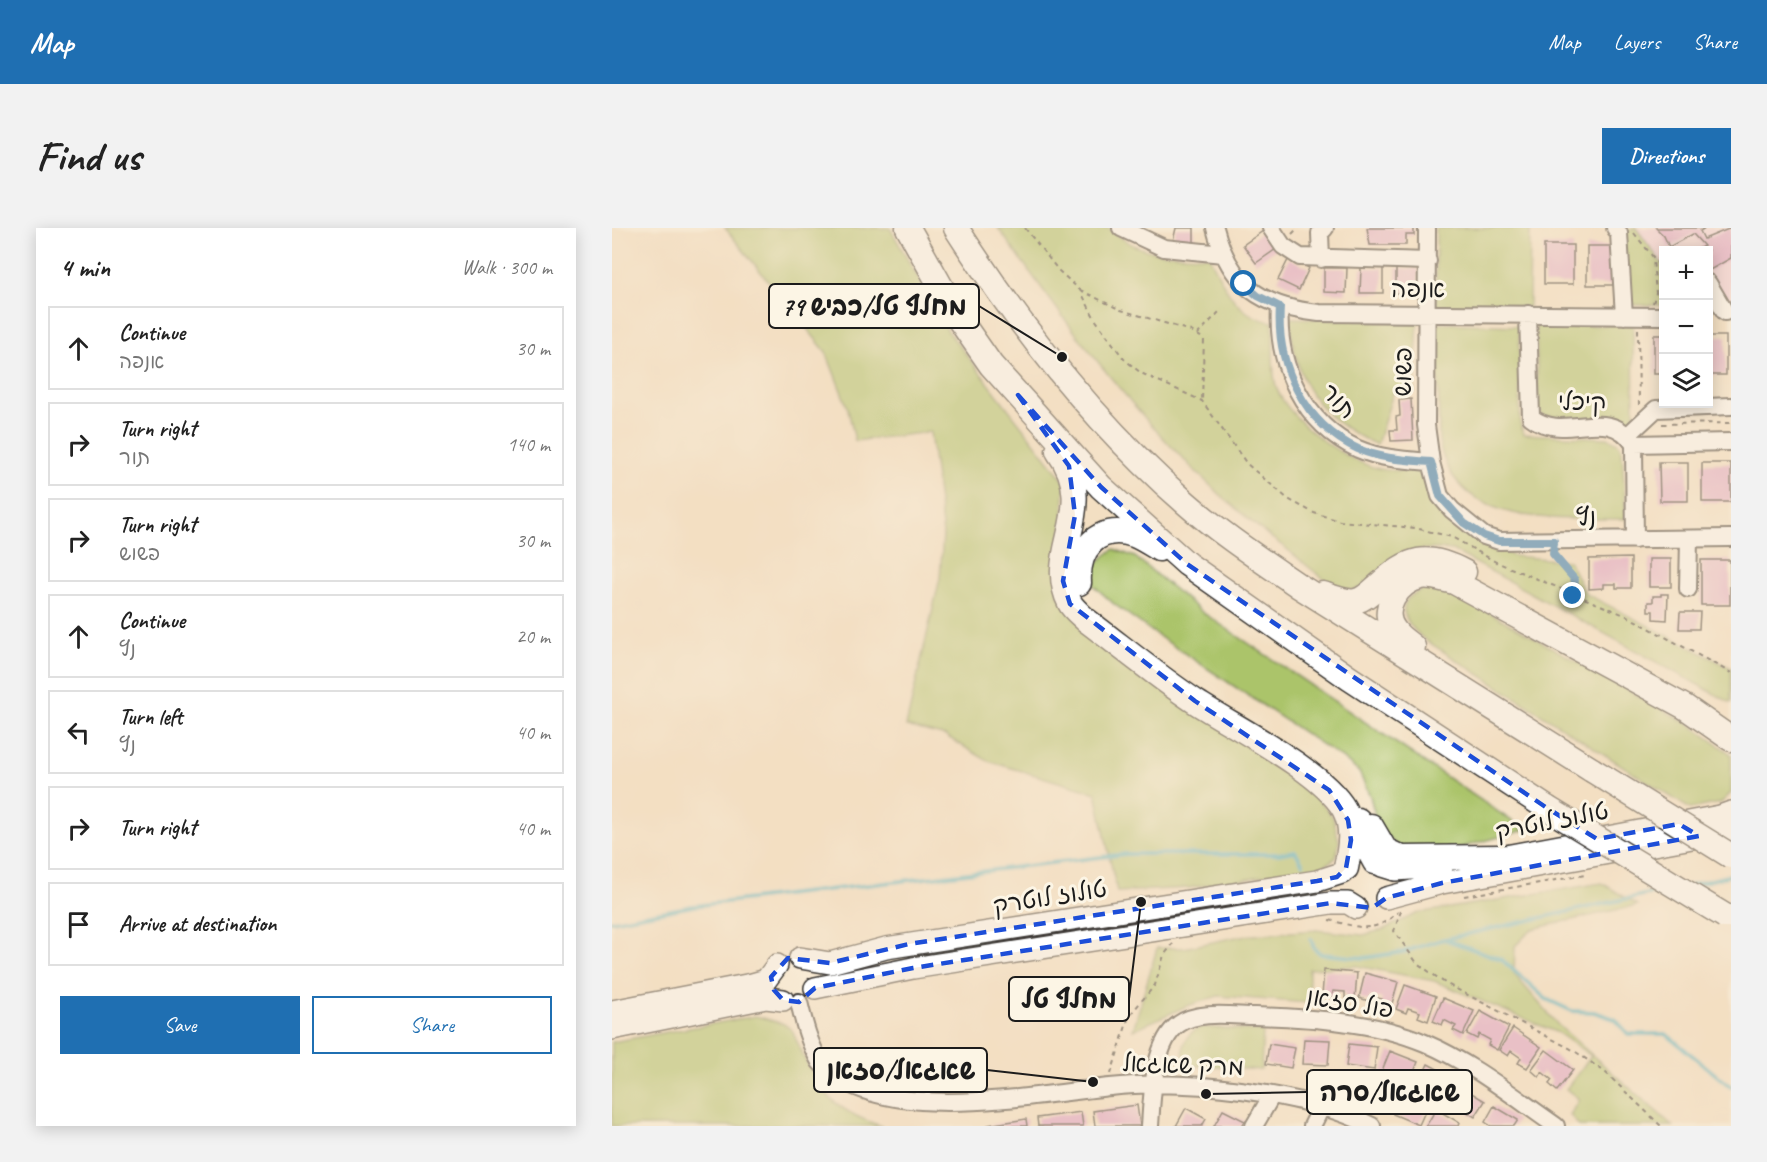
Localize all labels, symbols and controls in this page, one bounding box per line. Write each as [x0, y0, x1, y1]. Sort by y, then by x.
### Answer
text: Map [30, 25, 73, 60]
text: Map [1548, 29, 1581, 55]
text: Layers [1614, 29, 1660, 55]
text: Share [1693, 29, 1737, 55]
button: Directions [1602, 128, 1731, 184]
text: Find us [36, 130, 141, 183]
map controls [1659, 246, 1713, 408]
button: + [1659, 246, 1713, 300]
text: 4 min [60, 251, 110, 284]
text: Walk · 300 m [462, 255, 552, 280]
route start [1230, 270, 1256, 296]
street label: אנפה [1391, 274, 1445, 304]
callout: מחלף טל/כביש 79 [769, 284, 979, 328]
text: מחלף טל/כביש 79 [781, 290, 967, 323]
button: − [1659, 300, 1713, 354]
text: Continue [119, 319, 185, 347]
icon: ahead [62, 332, 95, 365]
text: 30 m [516, 336, 550, 361]
street label: פשוש [1388, 347, 1418, 397]
text: אנפה [119, 349, 164, 374]
button: layers [1659, 354, 1713, 408]
street label: תור [1315, 377, 1363, 425]
street label: קיכלי [1558, 387, 1606, 417]
text: Turn right [119, 415, 196, 443]
icon: right [62, 428, 95, 461]
text: 140 m [507, 432, 550, 457]
text: תור [119, 445, 150, 470]
street label: נץ [1576, 502, 1596, 532]
text: Turn right [119, 511, 196, 539]
icon: right [62, 524, 95, 557]
text: 30 m [516, 528, 550, 553]
text: פשוש [119, 541, 160, 566]
route end [1559, 582, 1585, 608]
text: Continue [119, 607, 185, 635]
icon: ahead [62, 620, 95, 653]
text: 20 m [516, 624, 550, 649]
text: נץ [119, 637, 136, 662]
text: Turn left [119, 703, 183, 731]
icon: left [62, 716, 95, 749]
text: 40 m [516, 720, 550, 745]
text: נץ [119, 733, 136, 758]
street label: טולוז לוטרק [1493, 795, 1611, 847]
icon: right [62, 812, 95, 845]
text: Turn right [119, 814, 196, 842]
text: 40 m [516, 816, 550, 841]
street label: טולוז לוטרק [991, 873, 1109, 921]
icon: arrive [62, 908, 95, 941]
text: Arrive at destination [119, 910, 276, 938]
callout: מחלף טל [1009, 977, 1129, 1021]
street label: פול סזאן [1304, 981, 1396, 1025]
text: מחלף טל [1021, 983, 1117, 1016]
button: Save [60, 996, 300, 1054]
button: Share [312, 996, 552, 1054]
callout: שאגאל/סזאן [814, 1048, 987, 1092]
street label: מרק שאגאל [1122, 1048, 1244, 1082]
text: שאגאל/סזאן [826, 1054, 976, 1087]
callout: שאגאל/סרה [1307, 1070, 1472, 1114]
text: שאגאל/סרה [1320, 1076, 1460, 1109]

